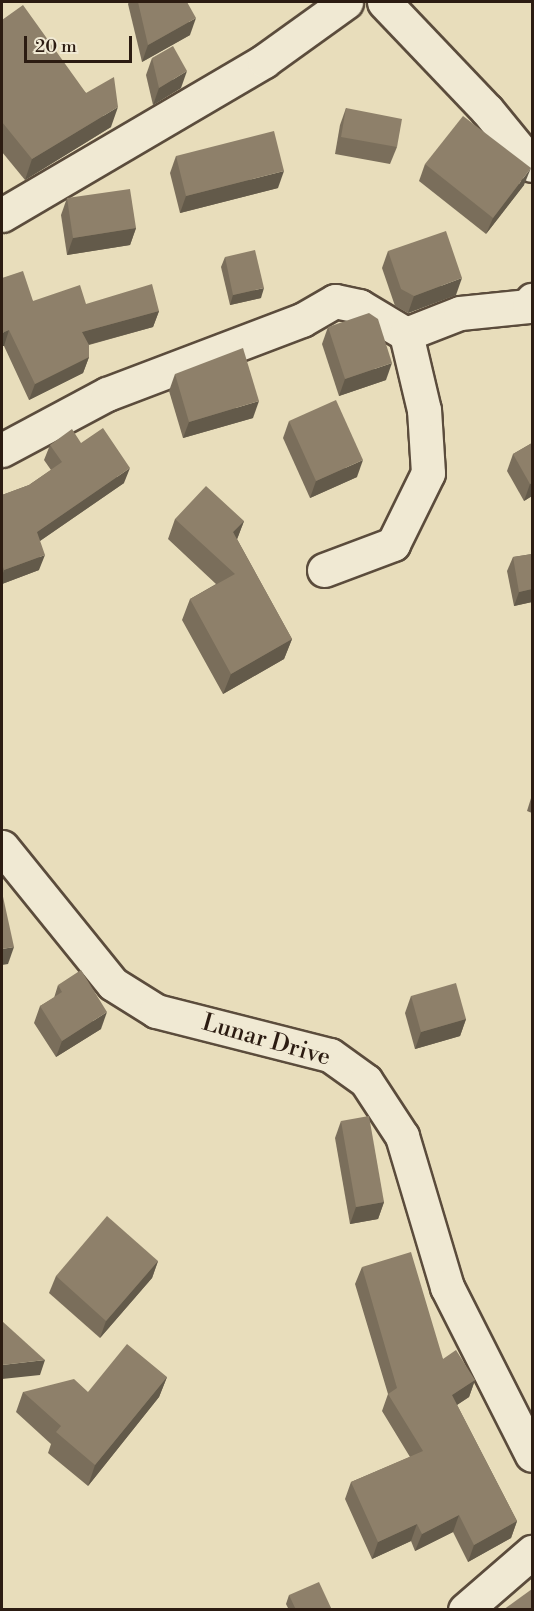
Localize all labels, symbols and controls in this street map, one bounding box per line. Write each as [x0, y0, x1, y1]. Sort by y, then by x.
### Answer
scale bar [27, 24, 135, 62]
text: 20 m [35, 35, 77, 58]
street label: Lunar Drive [198, 1009, 334, 1073]

